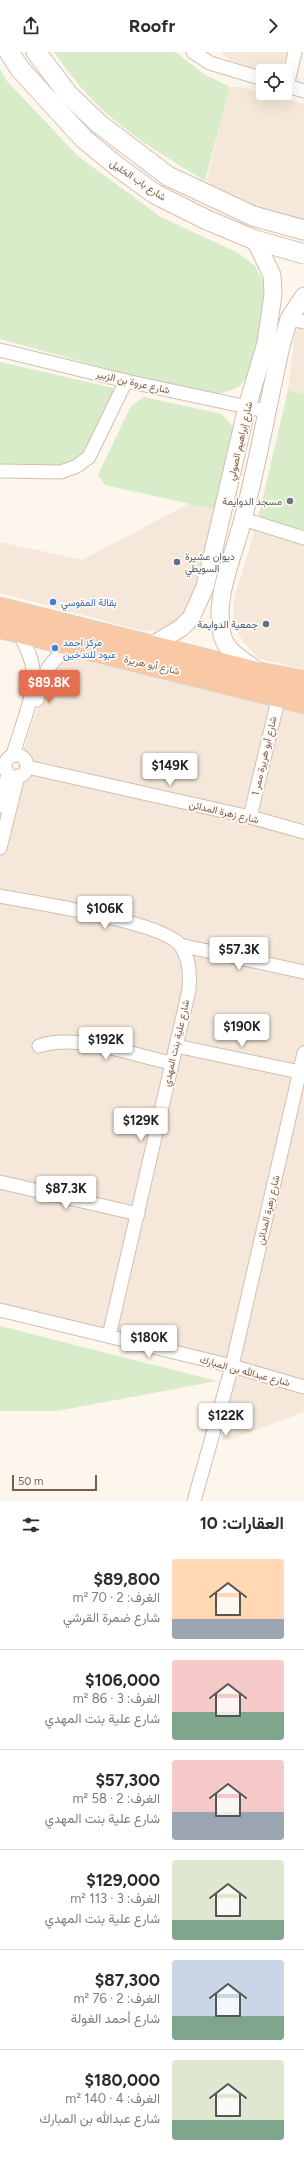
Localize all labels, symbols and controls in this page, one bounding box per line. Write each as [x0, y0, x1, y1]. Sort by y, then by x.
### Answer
icon: share [20, 15, 42, 37]
text: Roofr [129, 15, 175, 37]
icon: forward [262, 15, 284, 37]
map controls [256, 64, 292, 100]
button: locate [256, 64, 292, 100]
street label: شارع باب الخليل [107, 156, 169, 204]
street label: شارع عروة بن الزبير [94, 367, 171, 397]
street label: شارع إبراهيم الصولي [225, 400, 257, 482]
place label: مسجد الدوايمة [222, 495, 282, 508]
marker: مسجد الدوايمة [285, 496, 295, 506]
place label: ديوان عشيرة السويطي [185, 550, 235, 577]
marker: ديوان عشيرة السويطي [172, 557, 182, 567]
place label: بقالة المقوسي [61, 596, 117, 611]
marker: بقالة المقوسي [48, 597, 58, 607]
place label: جمعية الدوايمة [197, 618, 258, 631]
marker: جمعية الدوايمة [261, 619, 271, 629]
place label: مركز احمد عبود للتدخين [63, 636, 116, 661]
marker: مركز احمد عبود للتدخين [50, 643, 60, 653]
street label: شارع أبو هريرة [123, 652, 181, 678]
pin: $89.8K [16, 670, 82, 704]
text: $89.8K [28, 675, 70, 690]
street label: شارع أبو هريرة ممر 1 [249, 715, 279, 797]
pin: $149K [142, 753, 198, 787]
text: $149K [151, 758, 189, 773]
street label: شارع زهرة المدائن [188, 798, 260, 826]
pin: $106K [77, 896, 133, 930]
text: $106K [86, 901, 124, 916]
pin: $57.3K [206, 937, 272, 971]
text: $57.3K [218, 942, 260, 957]
street label: شارع علية بنت المهدي [160, 998, 194, 1088]
pin: $190K [214, 1014, 270, 1048]
text: $190K [223, 1019, 261, 1034]
pin: $192K [78, 1027, 134, 1061]
text: $192K [88, 1032, 124, 1047]
pin: $129K [113, 1108, 169, 1142]
text: $129K [123, 1113, 159, 1128]
street label: شارع زهرة المدائن [254, 1174, 282, 1246]
pin: $87.3K [33, 1176, 99, 1210]
text: $87.3K [45, 1181, 87, 1196]
pin: $180K [121, 1325, 177, 1359]
text: $180K [130, 1330, 168, 1345]
street label: شارع عبدالله بن المبارك [198, 1353, 292, 1389]
pin: $122K [198, 1403, 254, 1437]
text: $122K [208, 1408, 244, 1423]
scale bar [12, 1473, 97, 1492]
text: 50 m [18, 1475, 43, 1488]
text: العقارات: 10 [200, 1513, 284, 1533]
icon: filters [20, 1514, 42, 1536]
text: $89,800 [94, 1569, 160, 1589]
icon: home [204, 1575, 252, 1623]
text: الغرف: 2 · 70 m² [73, 1590, 160, 1605]
text: شارع ضمرة القرشي [63, 1610, 160, 1625]
text: $106,000 [85, 1670, 160, 1690]
icon: home [204, 1676, 252, 1724]
text: الغرف: 3 · 86 m² [73, 1691, 160, 1706]
text: شارع علية بنت المهدي [45, 1711, 160, 1726]
text: $57,300 [95, 1770, 160, 1790]
icon: home [204, 1776, 252, 1824]
text: الغرف: 2 · 58 m² [72, 1791, 160, 1806]
text: شارع علية بنت المهدي [45, 1811, 160, 1826]
text: $129,000 [86, 1870, 160, 1890]
icon: home [204, 1876, 252, 1924]
text: الغرف: 3 · 113 m² [70, 1891, 160, 1906]
text: شارع علية بنت المهدي [45, 1911, 160, 1926]
text: $87,300 [95, 1970, 160, 1990]
icon: home [204, 1976, 252, 2024]
text: الغرف: 2 · 76 m² [74, 1991, 160, 2006]
text: شارع أحمد الغولة [71, 2011, 160, 2026]
text: $180,000 [85, 2070, 160, 2090]
icon: home [204, 2076, 252, 2124]
text: الغرف: 4 · 140 m² [65, 2091, 160, 2106]
text: شارع عبدالله بن المبارك [39, 2111, 160, 2126]

